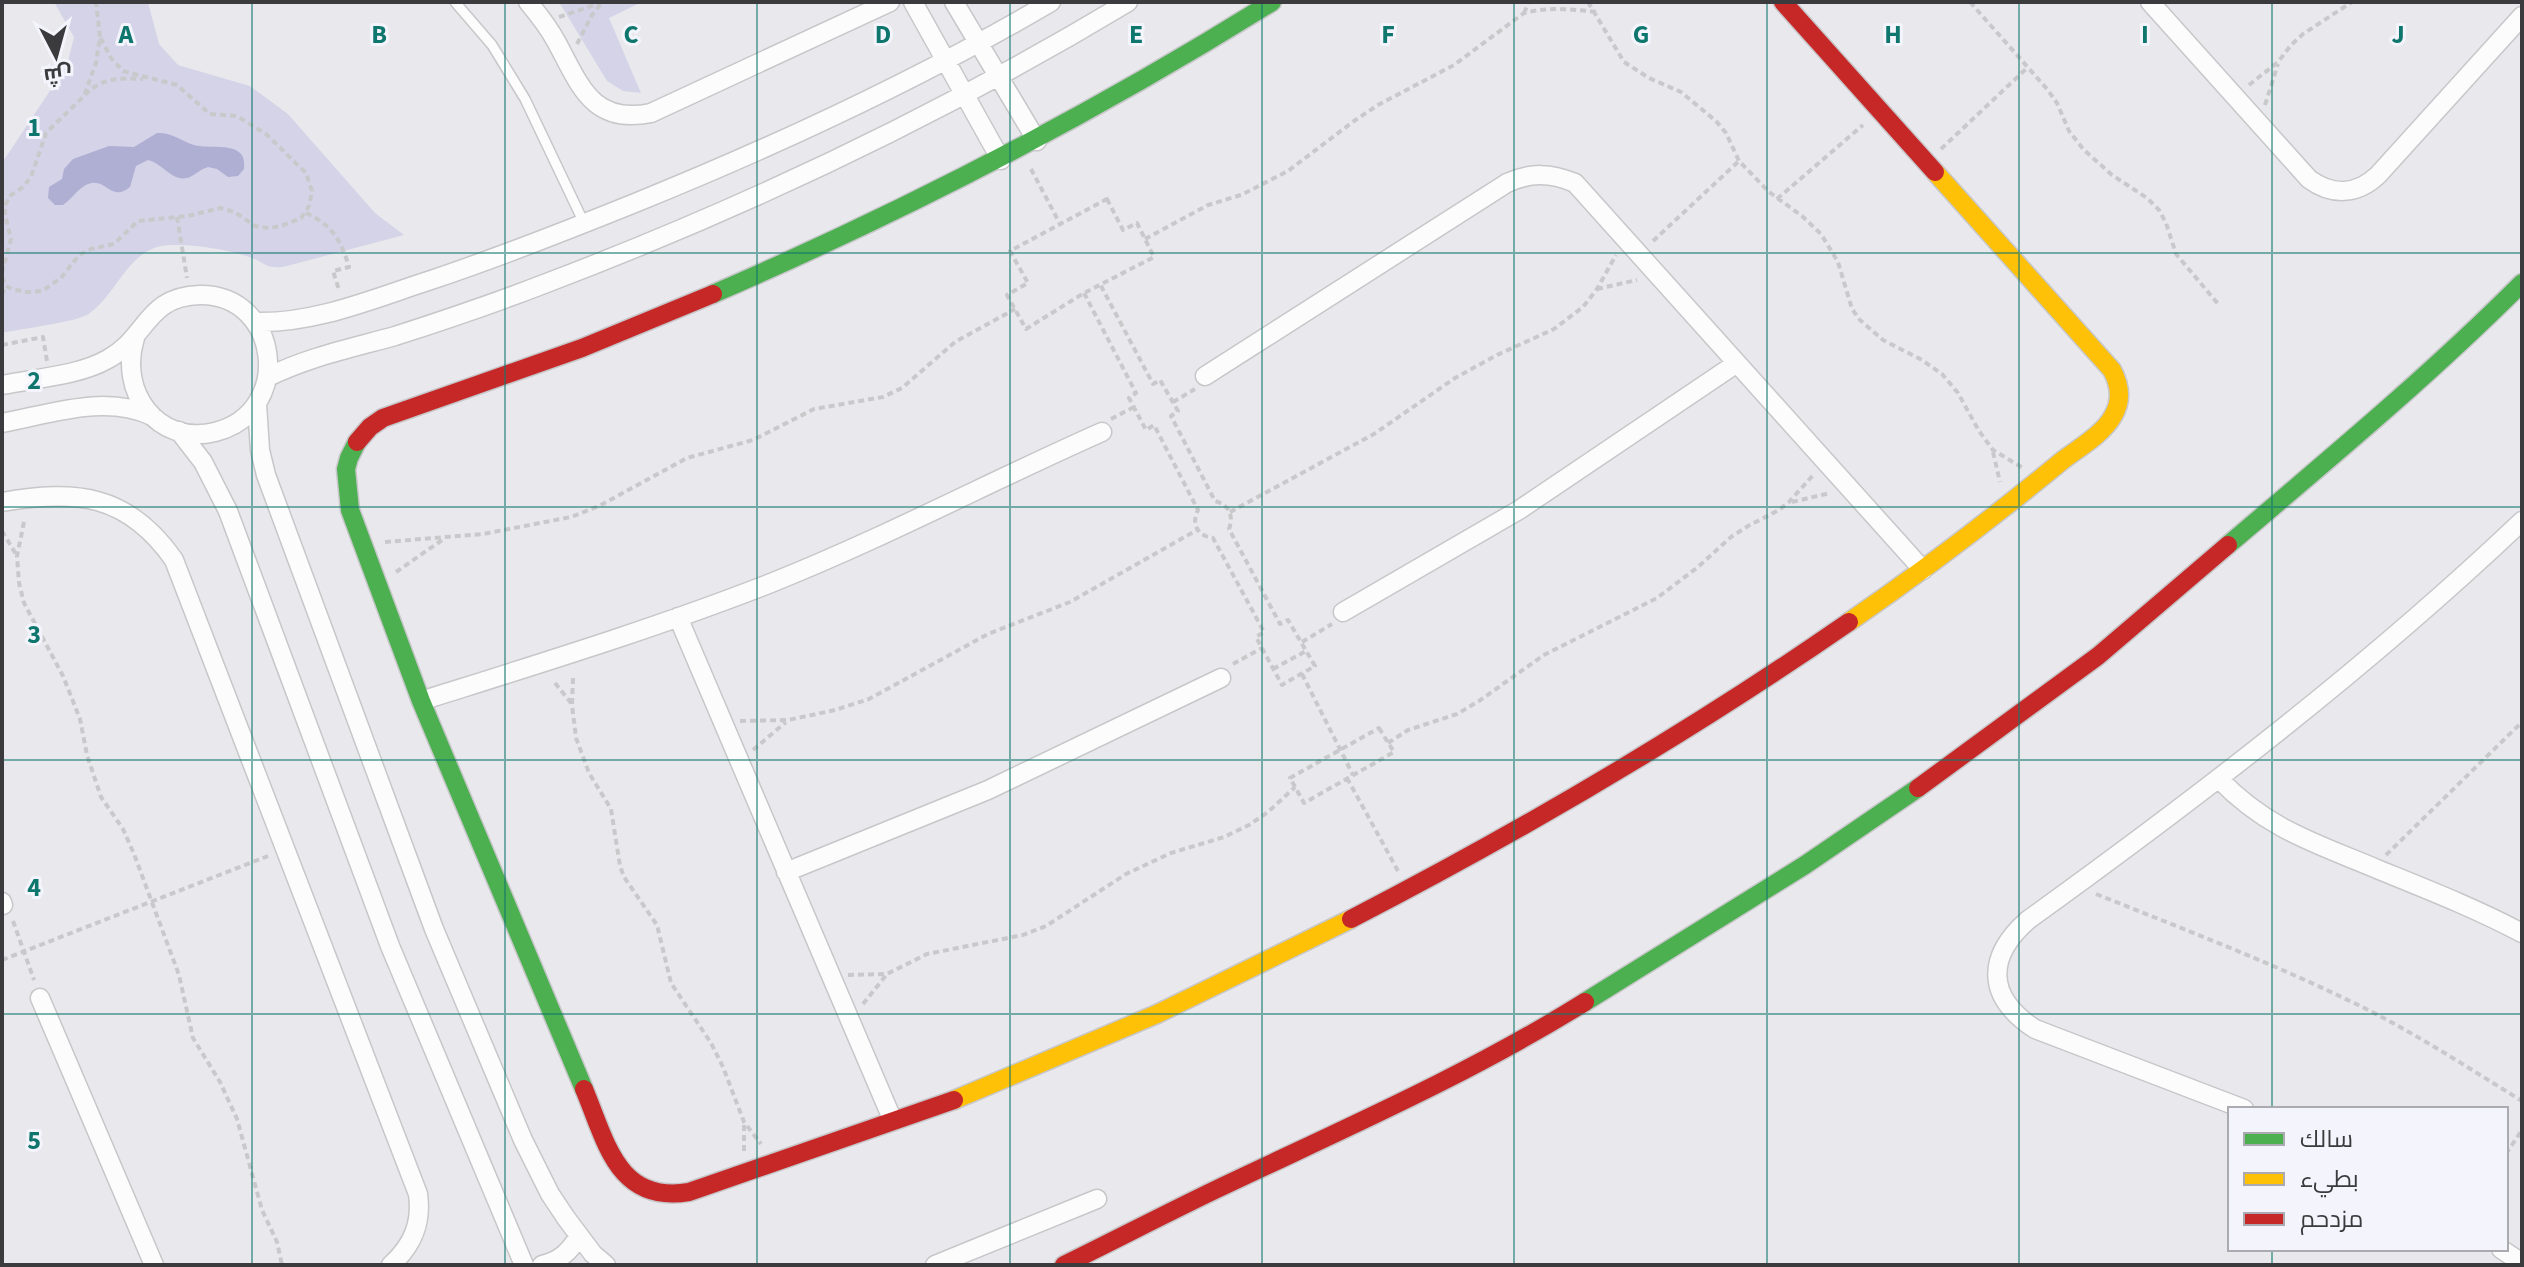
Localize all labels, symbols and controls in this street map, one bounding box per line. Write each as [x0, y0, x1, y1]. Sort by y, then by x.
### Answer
north arrow [16, 16, 96, 96]
text: A [118, 16, 135, 53]
text: B [371, 16, 387, 53]
text: C [623, 16, 639, 53]
text: D [875, 16, 891, 53]
text: E [1129, 16, 1143, 53]
text: F [1381, 16, 1395, 53]
text: G [1633, 16, 1649, 53]
text: H [1884, 16, 1902, 53]
text: I [2141, 16, 2149, 53]
text: J [2391, 16, 2405, 53]
text: ش [42, 58, 74, 92]
text: 1 [27, 109, 41, 146]
text: 2 [27, 362, 41, 399]
text: 3 [27, 616, 41, 653]
text: 4 [27, 869, 41, 906]
legend [2228, 1107, 2508, 1251]
text: 5 [27, 1122, 41, 1159]
text: سالك [2300, 1122, 2353, 1157]
text: بطيء [2300, 1162, 2359, 1198]
text: مزدحم [2300, 1202, 2363, 1237]

